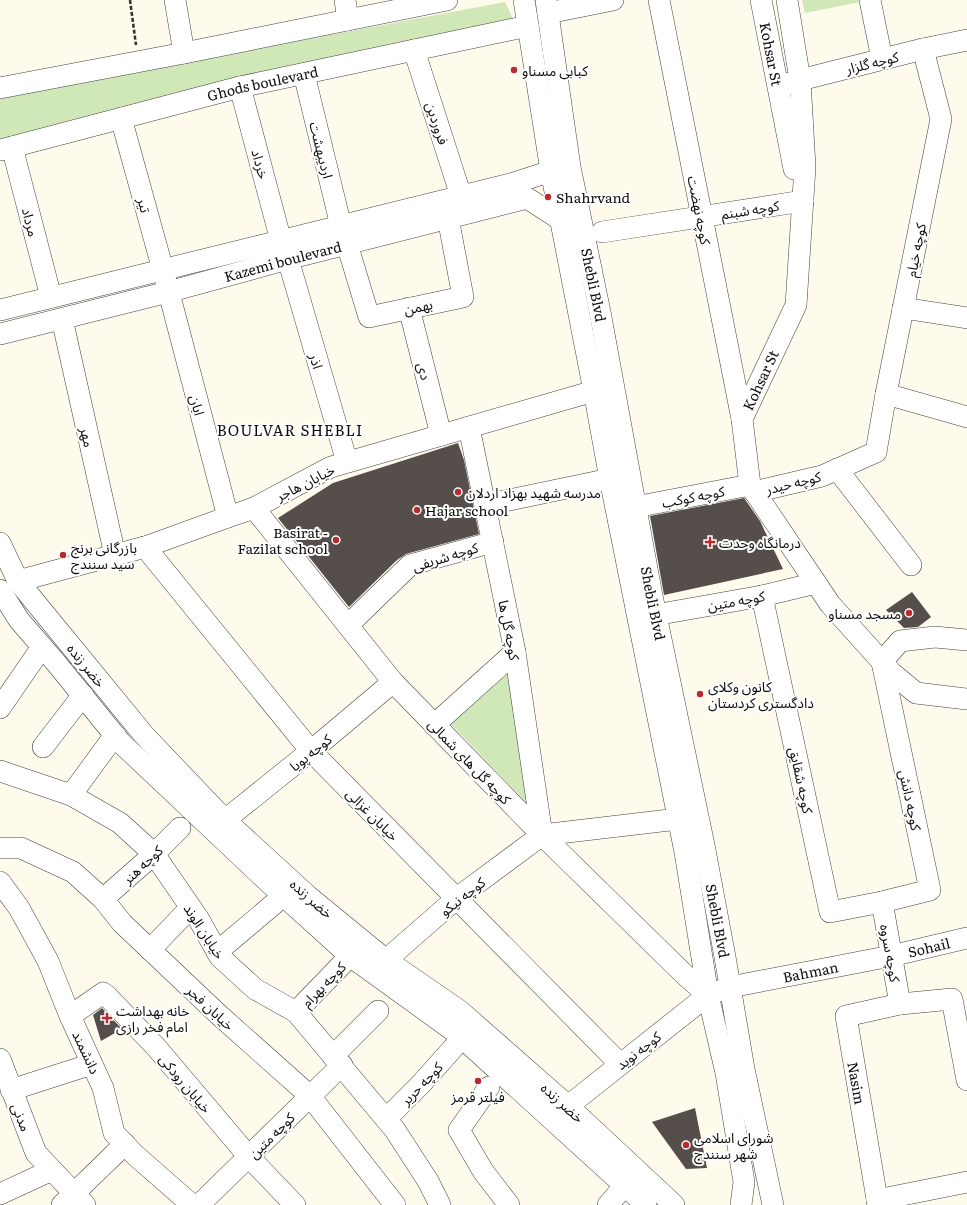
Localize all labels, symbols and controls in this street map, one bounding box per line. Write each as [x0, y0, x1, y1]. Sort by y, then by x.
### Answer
street label: Kohsar St [756, 20, 788, 88]
street label: کوچه گلزار [842, 46, 901, 79]
place label: کبابی مسناو [522, 60, 588, 80]
street label: Ghods boulevard [205, 61, 320, 105]
marker: کبابی مسناو [509, 65, 519, 75]
street label: فروردین [422, 99, 454, 147]
street label: اردیبهشت [305, 119, 339, 181]
street label: خرداد [247, 147, 275, 181]
street label: کوچه نهضت [683, 174, 717, 247]
place label: Shahrvand [556, 187, 631, 207]
marker: Shahrvand [543, 192, 553, 202]
street label: تیر [133, 194, 157, 215]
street label: کوچه شبنم [719, 194, 781, 225]
street label: مرداد [18, 205, 44, 239]
street label: کوچه خیام [900, 221, 932, 279]
street label: Kazemi boulevard [222, 236, 344, 286]
street label: Shebli Blvd [577, 246, 612, 324]
street label: بهمن [402, 293, 435, 319]
street label: Kohsar St [737, 346, 783, 413]
street label: اذر [305, 350, 329, 371]
street label: دی [413, 360, 437, 382]
street label: ابان [186, 392, 210, 418]
district label: BOULVAR SHEBLI [217, 418, 363, 441]
street label: مهر [76, 424, 100, 449]
street label: خیابان هاجر [271, 459, 338, 506]
street label: کوچه حیدر [762, 465, 823, 500]
street label: کوچه کوکب [660, 480, 727, 513]
place label: مدرسه شهید بهزاد اردلان [466, 482, 601, 502]
marker: مدرسه شهید بهزاد اردلان [453, 487, 463, 497]
place label: Hajar school [425, 500, 509, 520]
marker: Hajar school [412, 505, 422, 515]
place label: Basirat - Fazilat school [237, 522, 328, 558]
place label: درمانگاه وحدت [719, 532, 801, 552]
marker: Basirat - Fazilat school [331, 535, 341, 545]
street label: کوچه شریفی [410, 536, 481, 576]
marker: درمانگاه وحدت [704, 536, 716, 548]
place label: بازرگانی برنج سید سنندج [71, 537, 137, 575]
marker: بازرگانی برنج سید سنندج [58, 550, 68, 560]
street label: Shebli Blvd [637, 565, 671, 642]
street label: کوچه متین [706, 585, 767, 616]
street label: کوچه گل ها [493, 598, 526, 662]
place label: مسجد مسناو [828, 603, 901, 623]
marker: مسجد مسناو [904, 608, 914, 618]
street label: خضر زنده [63, 639, 111, 691]
place label: کانون وکلای دادگستری کردستان [708, 676, 814, 712]
marker: کانون وکلای دادگستری کردستان [695, 689, 705, 699]
street label: کوچه گل های شمالی [423, 714, 516, 809]
street label: کوچه پویا [285, 729, 336, 776]
street label: کوچه شقایق [784, 745, 819, 816]
street label: کوچه دانش [894, 768, 927, 833]
street label: خیابان غزالی [342, 783, 404, 845]
street label: کوچه هنر [117, 840, 167, 889]
street label: کوچه نیکو [435, 872, 490, 921]
street label: خضر زنده [286, 874, 338, 922]
street label: Shebli Blvd [701, 882, 735, 960]
street label: خیابان الوند [180, 899, 230, 963]
street label: کوچه سروه [875, 922, 906, 984]
street label: Sohail [906, 932, 952, 962]
street label: Bahman [781, 956, 840, 987]
street label: کوچه بهرام [296, 957, 351, 1013]
street label: خیابان فجر [182, 979, 239, 1034]
place label: خانه بهداشت امام فخر رازی [116, 1000, 190, 1038]
marker: خانه بهداشت امام فخر رازی [101, 1012, 113, 1024]
street label: کوچه نوید [611, 1026, 666, 1075]
street label: دانشمند [68, 1027, 106, 1077]
street label: خیابان رودکی [155, 1049, 217, 1117]
street label: کوچه حریر [395, 1057, 448, 1111]
street label: Nasim [843, 1060, 871, 1106]
marker: فیلتر قرمز [473, 1076, 483, 1086]
street label: خضر زنده [537, 1077, 589, 1127]
place label: فیلتر قرمز [450, 1086, 505, 1106]
street label: مدنی [7, 1100, 37, 1134]
street label: کوچه متین [243, 1107, 300, 1163]
place label: شورای اسلامی شهر سنندج [694, 1127, 774, 1165]
marker: شورای اسلامی شهر سنندج [681, 1140, 691, 1150]

